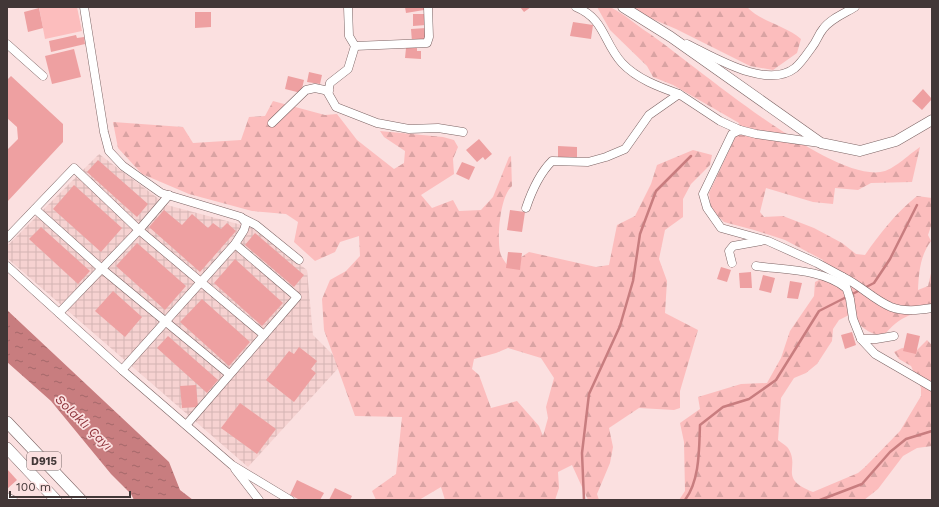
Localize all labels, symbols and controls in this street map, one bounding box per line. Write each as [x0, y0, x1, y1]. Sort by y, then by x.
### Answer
water label: Solaklı Çayı [52, 392, 115, 453]
road number: D915 [27, 452, 61, 470]
scale bar [10, 473, 130, 499]
text: 100 m [16, 480, 51, 494]

